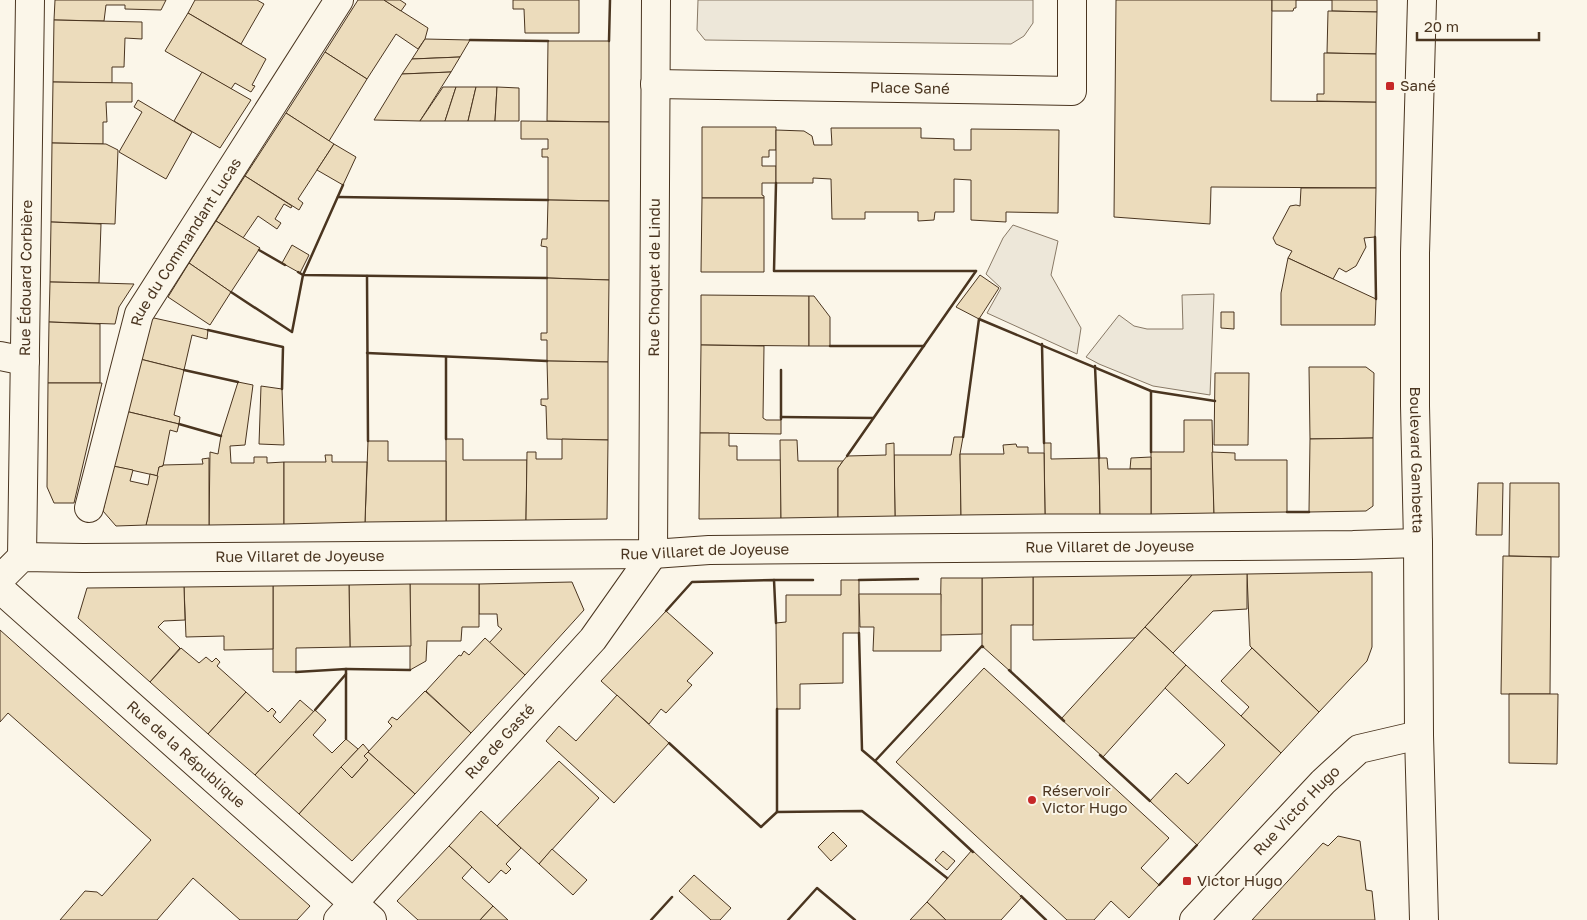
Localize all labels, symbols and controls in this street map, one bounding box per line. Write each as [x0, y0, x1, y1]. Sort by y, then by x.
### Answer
scale bar [1417, 10, 1540, 42]
text: 20 m [1424, 17, 1459, 35]
place label: Sané [1400, 76, 1436, 94]
street label: Place Sané [870, 78, 950, 97]
marker: Sané [1384, 80, 1396, 92]
street label: Rue du Commandant Lucas [126, 154, 244, 328]
street label: Rue Choquet de Lindu [644, 198, 663, 357]
street label: Rue Édouard Corbière [15, 199, 35, 356]
street label: Boulevard Gambetta [1407, 386, 1428, 534]
street label: Rue Villaret de Joyeuse [1025, 536, 1195, 556]
street label: Rue Villaret de Joyeuse [620, 539, 790, 562]
street label: Rue Villaret de Joyeuse [215, 546, 385, 565]
street label: Rue de la République [124, 696, 250, 811]
street label: Rue de Gasté [461, 699, 538, 782]
street label: Rue Victor Hugo [1249, 761, 1343, 859]
place label: Réservoir Victor Hugo [1042, 781, 1128, 816]
marker: Réservoir Victor Hugo [1026, 794, 1038, 806]
place label: Victor Hugo [1197, 871, 1283, 889]
marker: Victor Hugo [1181, 875, 1193, 887]

